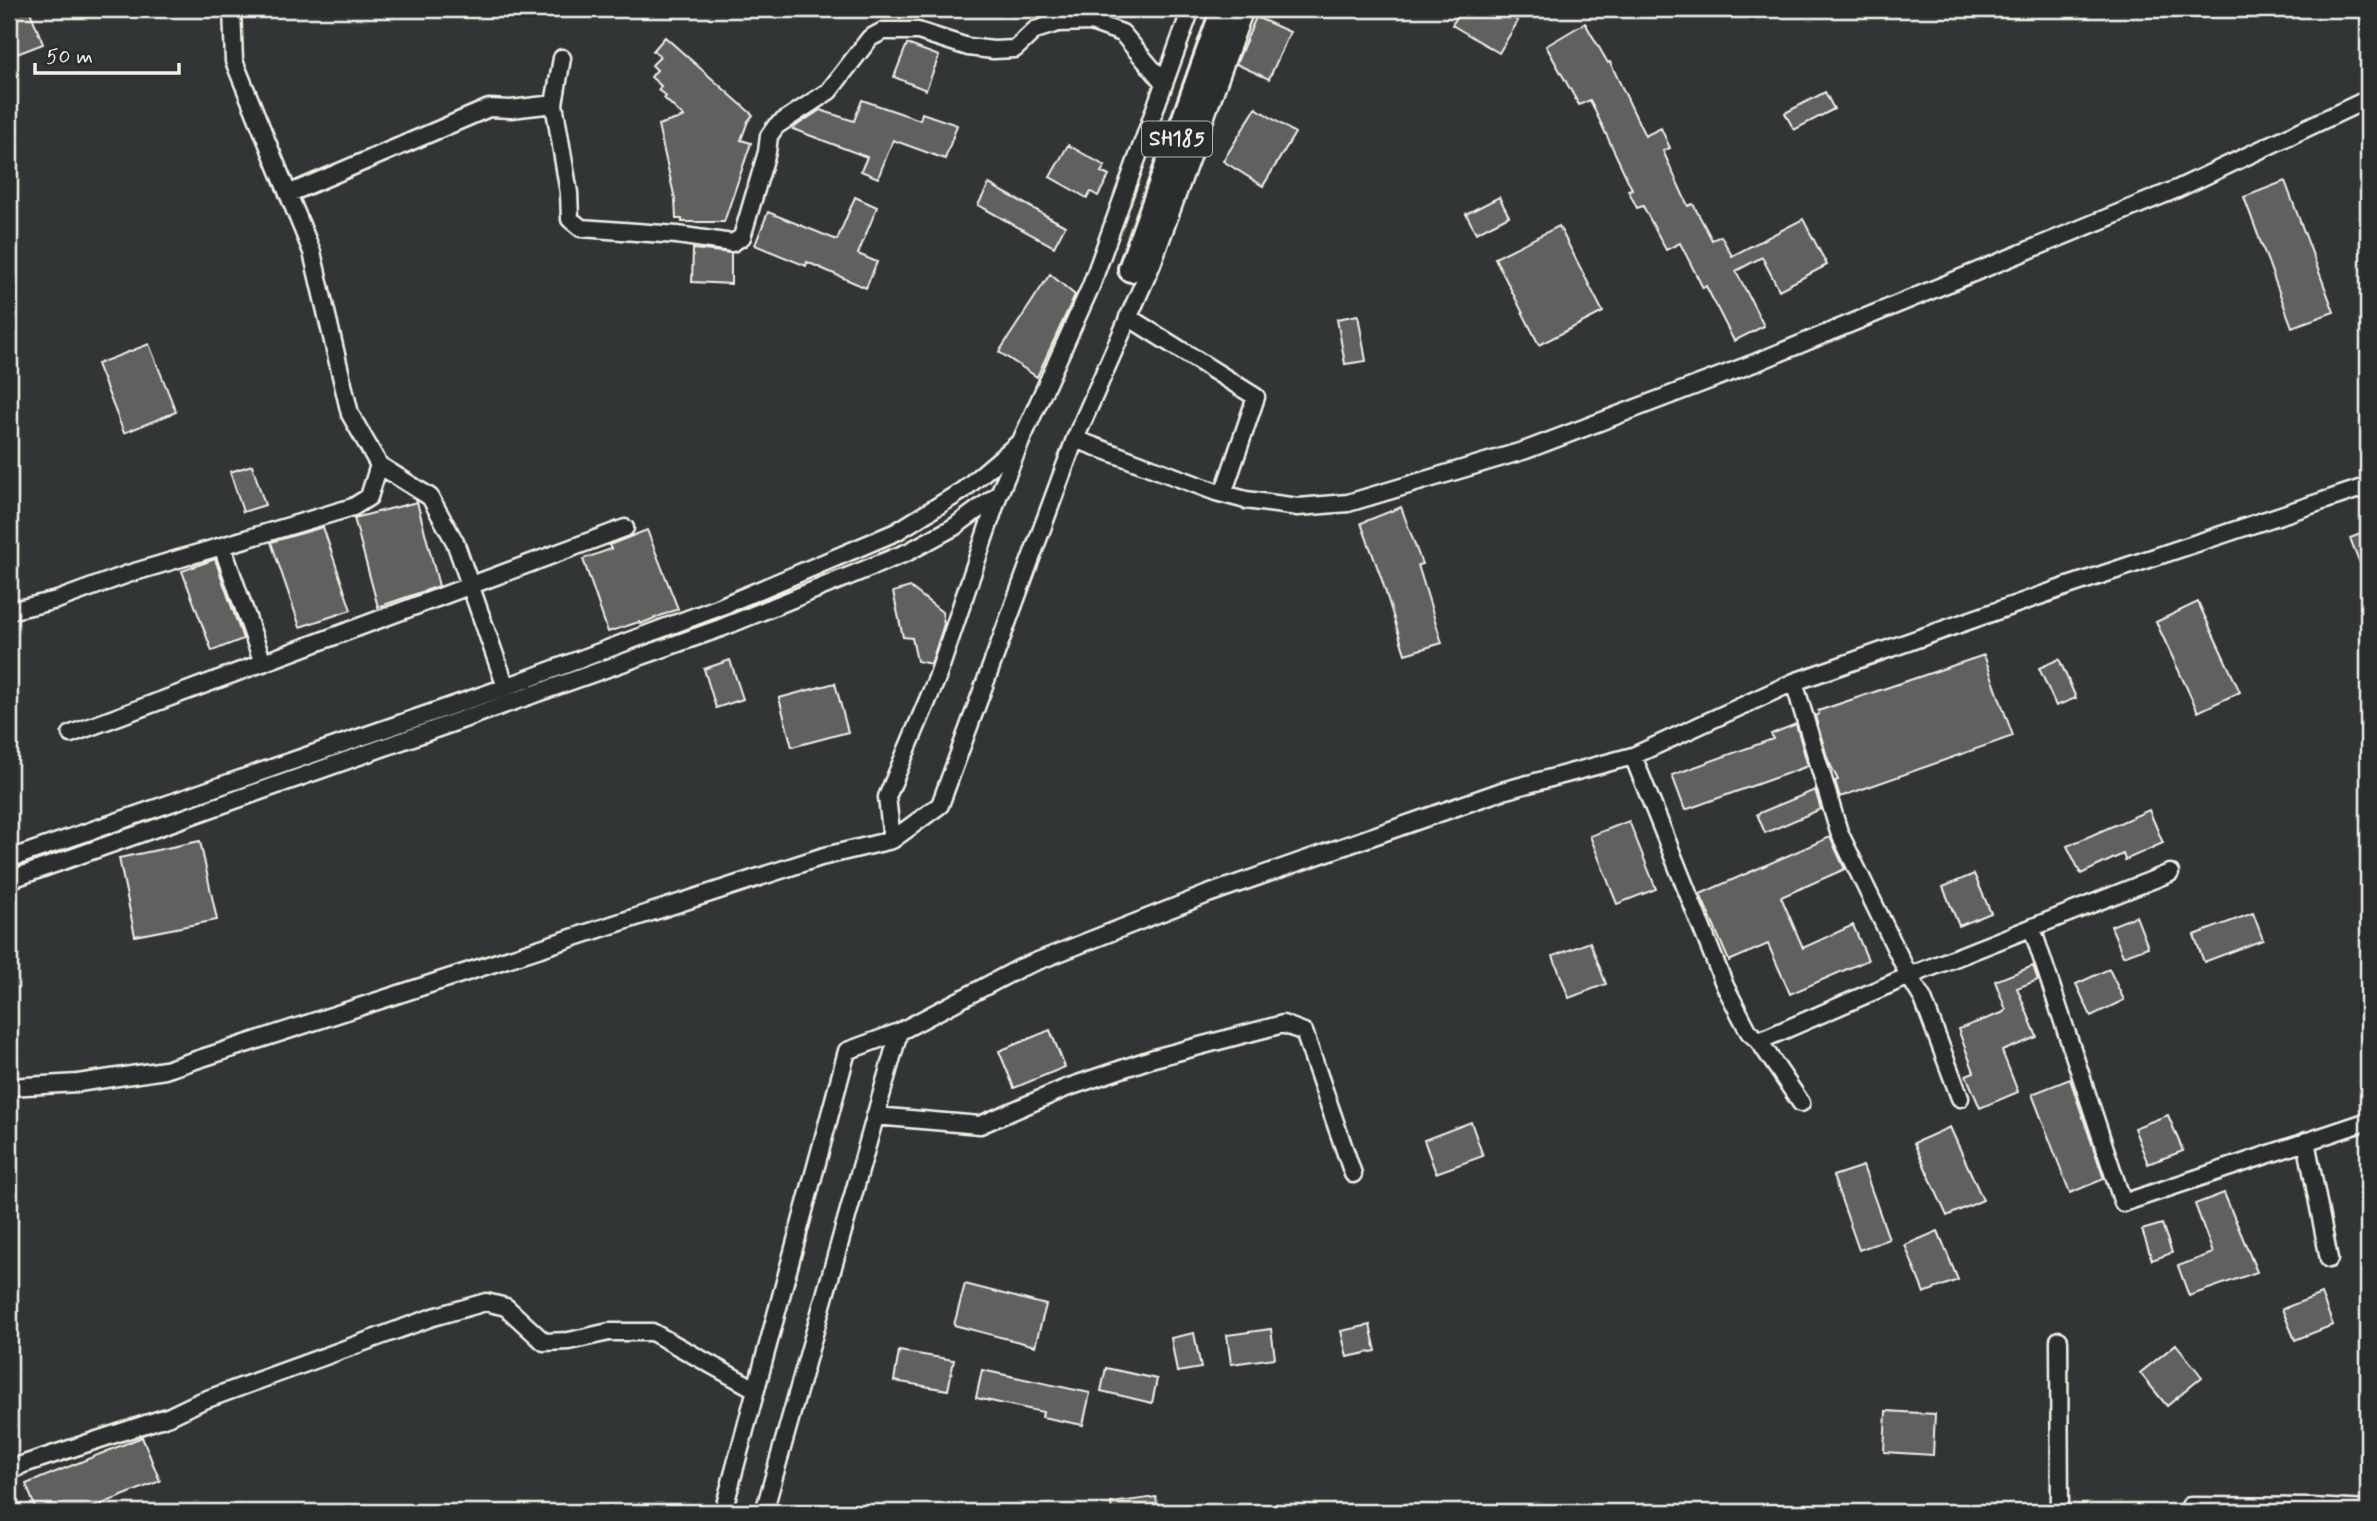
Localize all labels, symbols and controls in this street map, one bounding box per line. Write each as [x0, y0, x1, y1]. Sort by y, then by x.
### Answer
scale bar [35, 32, 178, 76]
text: 50 m [46, 43, 93, 71]
road number: SH185 [1142, 122, 1212, 156]

